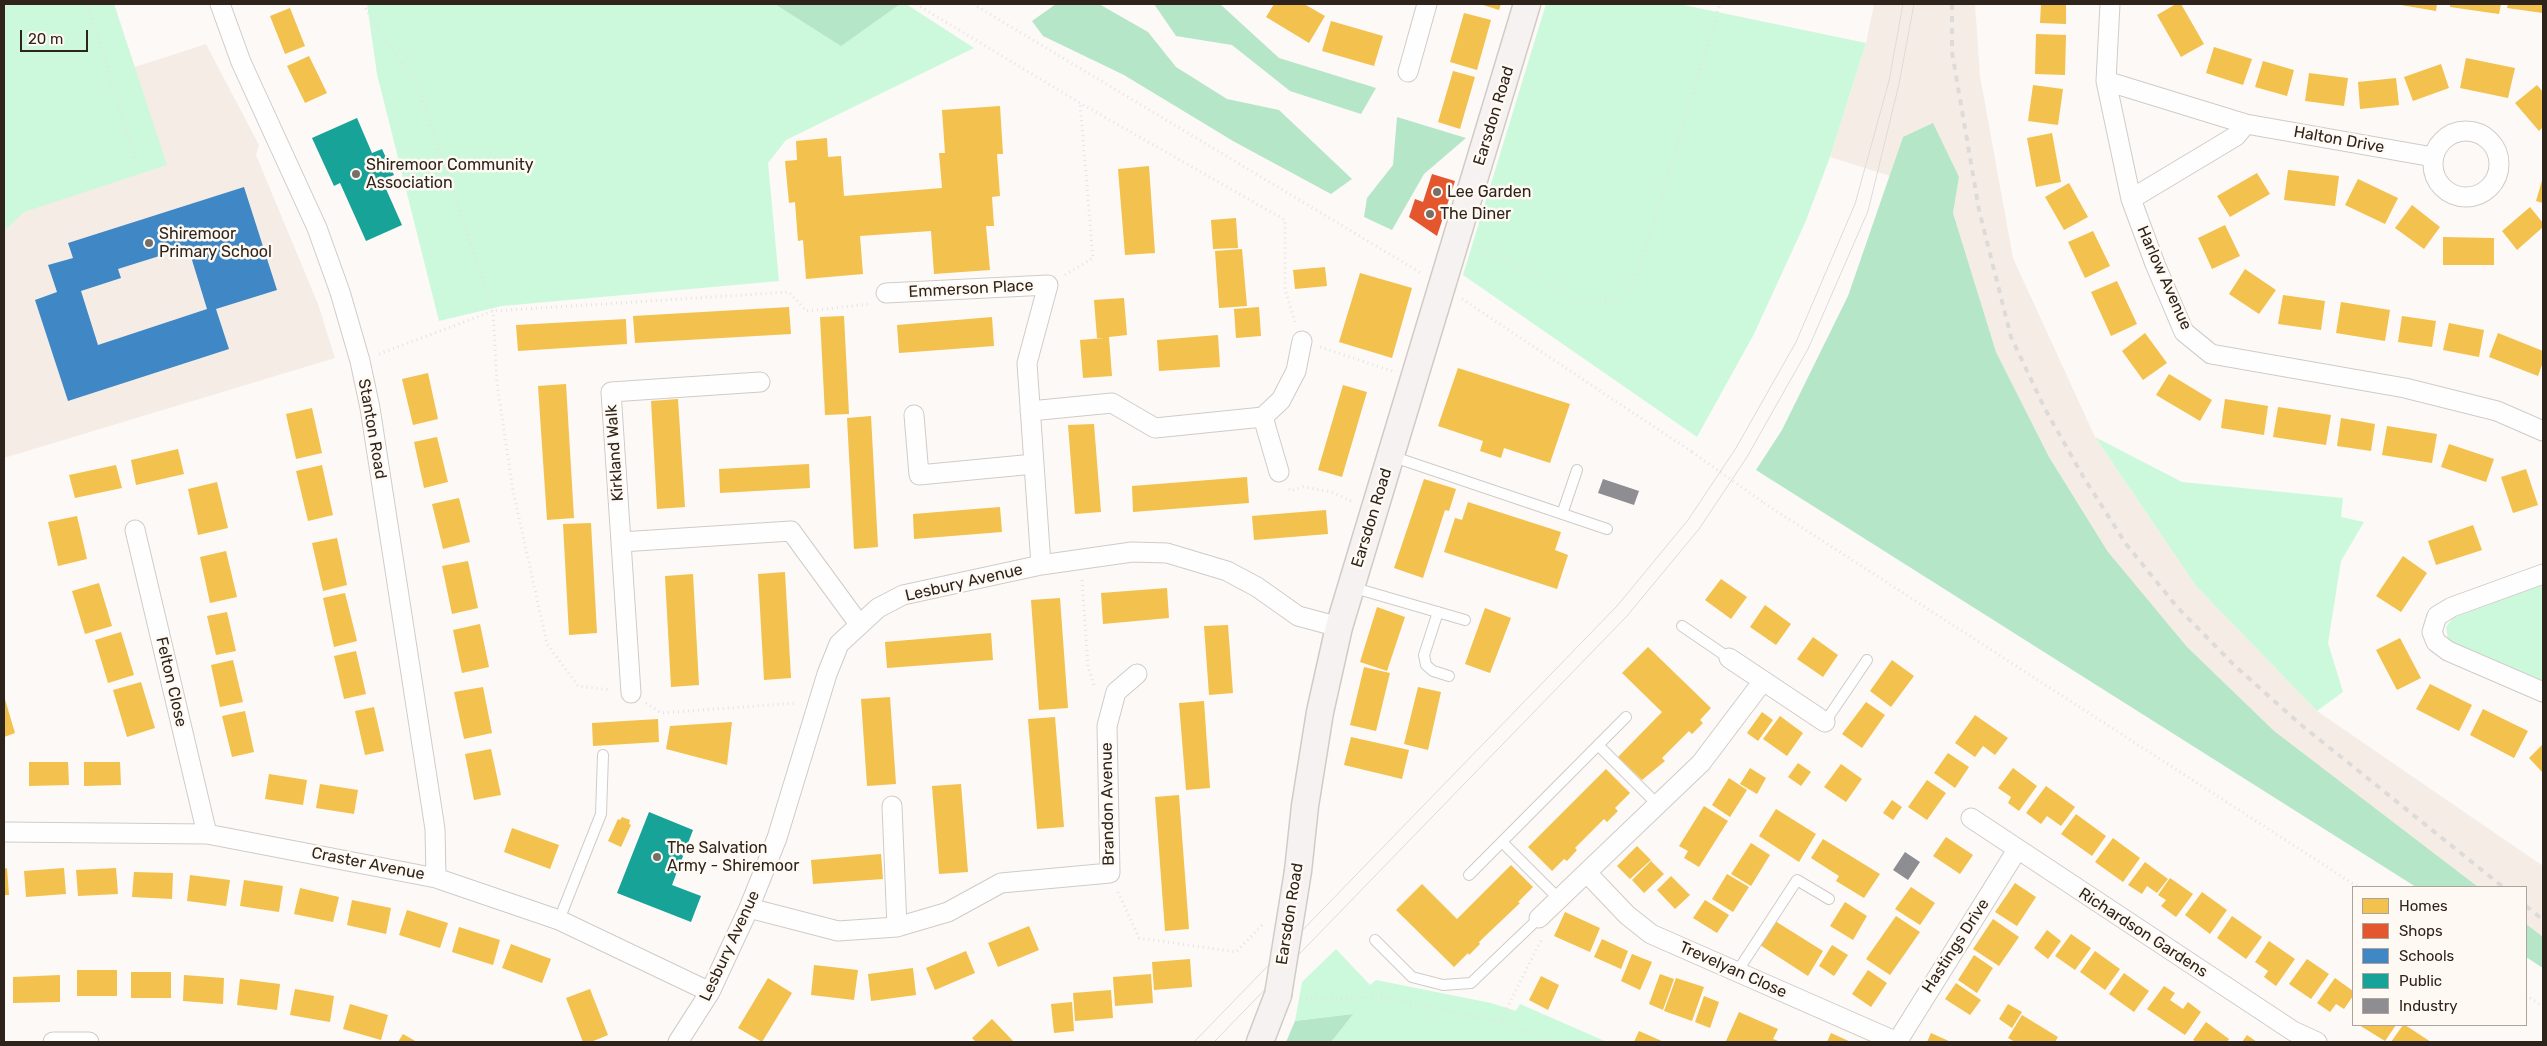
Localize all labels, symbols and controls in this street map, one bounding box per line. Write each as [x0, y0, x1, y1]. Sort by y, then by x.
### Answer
scale bar [22, 20, 90, 52]
text: 20 m [28, 30, 63, 48]
street label: Earsdon Road [1470, 64, 1518, 168]
street label: Halton Drive [2292, 123, 2386, 157]
place label: Shiremoor Community Association [366, 155, 534, 193]
marker: Shiremoor Community Association [350, 168, 362, 180]
place label: Lee Garden [1447, 182, 1531, 202]
marker: Lee Garden [1431, 186, 1443, 198]
place label: The Diner [1440, 204, 1511, 224]
marker: The Diner [1424, 208, 1436, 220]
street label: Harlow Avenue [2132, 223, 2196, 333]
place label: Shiremoor Primary School [159, 224, 272, 262]
marker: Shiremoor Primary School [143, 237, 155, 249]
street label: Emmerson Place [908, 276, 1034, 302]
street label: Stanton Road [354, 377, 390, 481]
street label: Kirkland Walk [602, 404, 628, 502]
street label: Earsdon Road [1348, 466, 1396, 570]
street label: Lesbury Avenue [903, 560, 1025, 606]
street label: Felton Close [151, 635, 191, 729]
street label: Brandon Avenue [1097, 742, 1119, 866]
place label: The Salvation Army - Shiremoor [667, 838, 799, 876]
street label: Craster Avenue [310, 844, 426, 884]
marker: The Salvation Army - Shiremoor [651, 851, 663, 863]
street label: Earsdon Road [1272, 862, 1308, 966]
street label: Richardson Gardens [2075, 884, 2211, 982]
legend [2352, 886, 2527, 1026]
street label: Lesbury Avenue [696, 888, 764, 1004]
street label: Hastings Drive [1918, 895, 1994, 997]
text: Homes [2399, 897, 2448, 915]
text: Shops [2399, 922, 2443, 940]
street label: Trevelyan Close [1676, 938, 1790, 1002]
text: Schools [2399, 947, 2454, 965]
text: Public [2399, 972, 2442, 990]
text: Industry [2399, 997, 2458, 1015]

